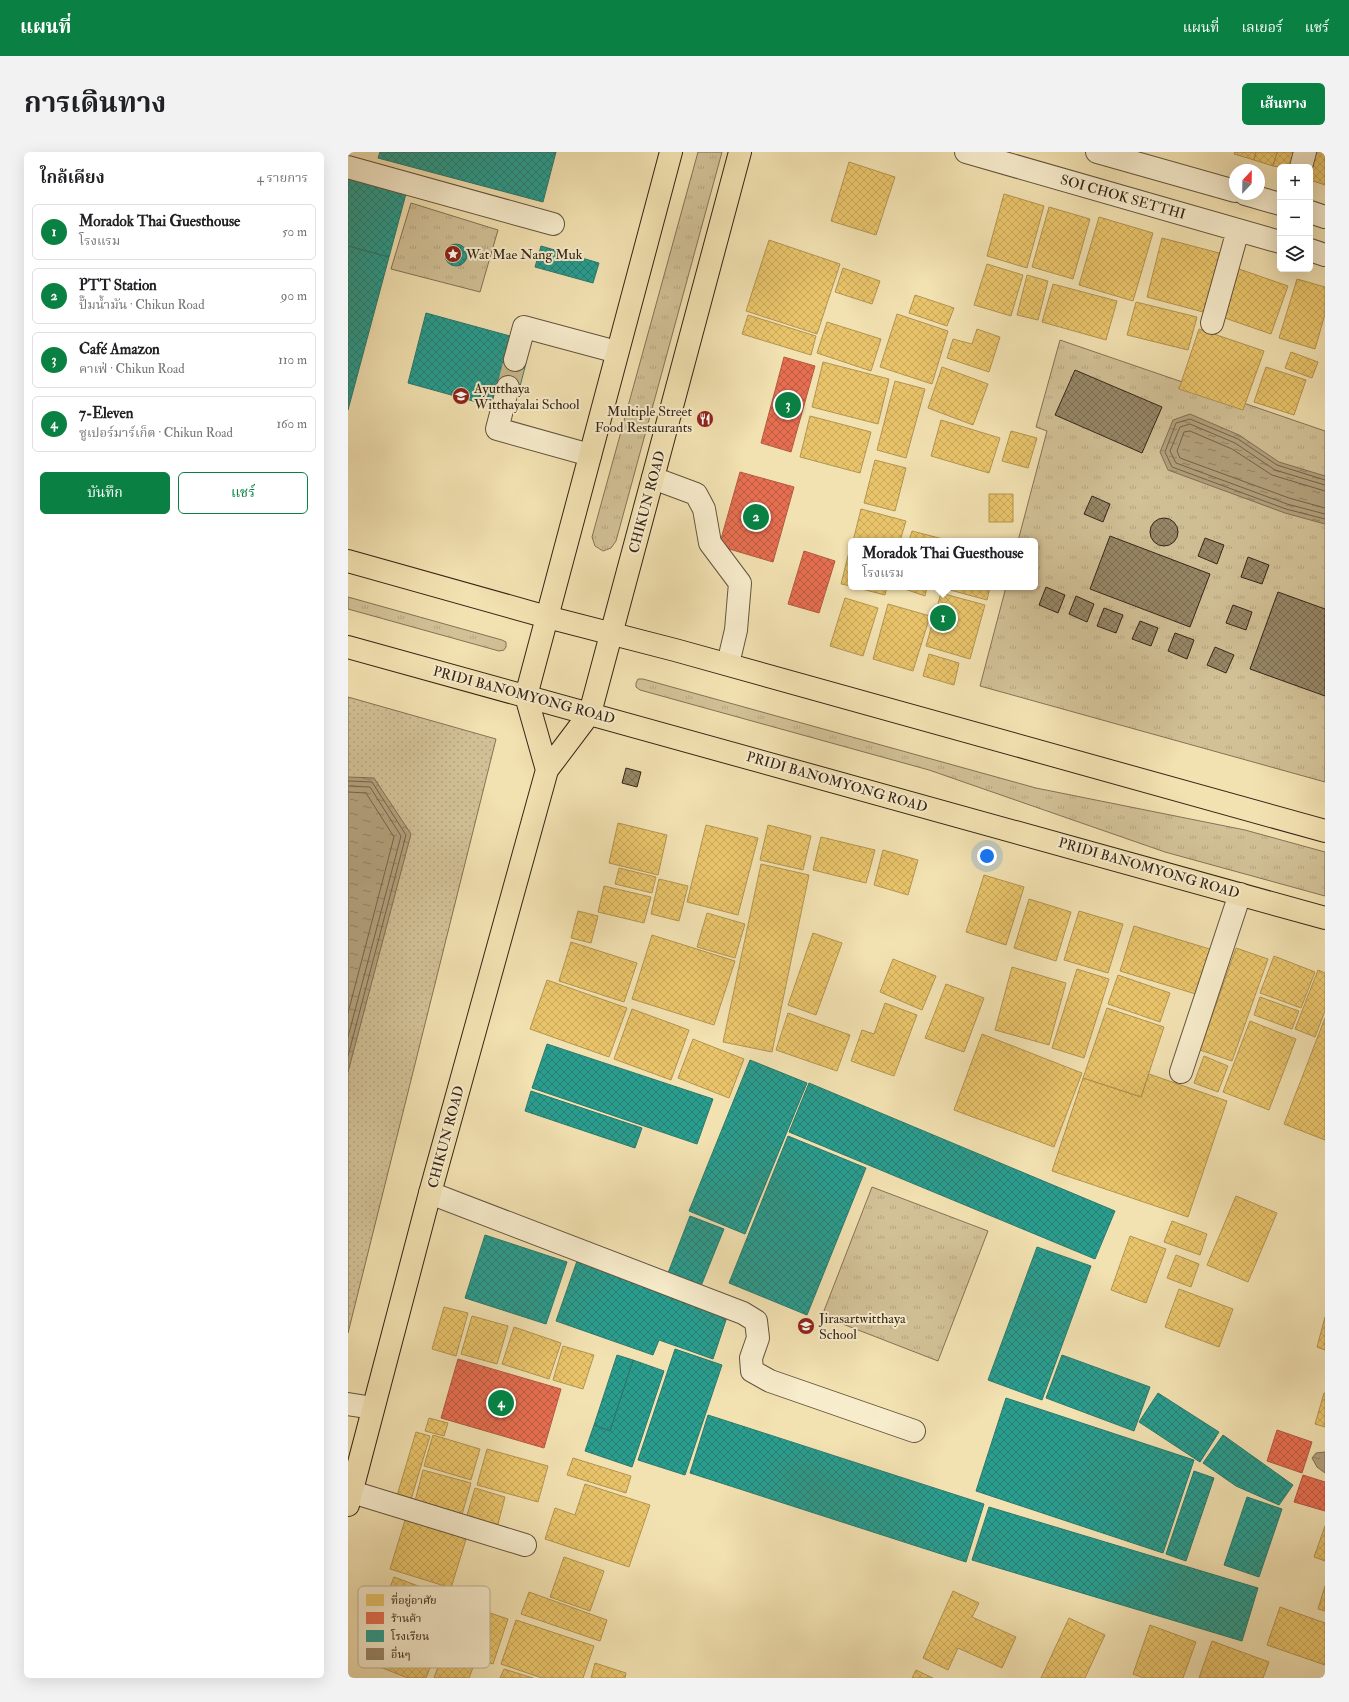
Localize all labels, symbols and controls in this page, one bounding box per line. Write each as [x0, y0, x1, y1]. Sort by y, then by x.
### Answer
text: แผนที่ [20, 15, 71, 39]
text: แผนที่ [1183, 19, 1219, 36]
text: เลเยอร์ [1241, 19, 1283, 36]
text: แชร์ [1305, 19, 1329, 36]
button: เส้นทาง [1242, 83, 1325, 125]
text: การเดินทาง [24, 86, 166, 121]
north arrow [1229, 164, 1265, 200]
map controls [1277, 164, 1313, 272]
button: + [1277, 164, 1313, 200]
text: ใกล้เคียง [40, 167, 105, 188]
text: 4 รายการ [257, 170, 308, 186]
street label: SOI CHOK SETTHI [1058, 171, 1188, 223]
button: − [1277, 200, 1313, 236]
text: Moradok Thai Guesthouse [79, 212, 240, 231]
text: 1 [52, 224, 56, 240]
text: 50 m [282, 224, 307, 240]
text: โรงแรม [79, 233, 120, 249]
button: layers [1277, 236, 1313, 272]
place icon: Wat Mae Nang Muk [443, 244, 463, 264]
place label: Wat Mae Nang Muk [465, 246, 583, 263]
text: PTT Station [79, 276, 157, 295]
text: 2 [51, 288, 57, 304]
text: 90 m [281, 288, 307, 304]
text: ปั๊มน้ำมัน · Chikun Road [79, 297, 205, 313]
text: Café Amazon [79, 340, 160, 359]
text: 3 [52, 352, 57, 368]
text: 110 m [278, 352, 307, 368]
text: คาเฟ่ · Chikun Road [79, 361, 185, 377]
place label: Ayutthaya Witthayalai School [473, 380, 580, 414]
school or university icon: Ayutthaya Witthayalai School [451, 386, 471, 406]
pin: 3 [775, 390, 801, 420]
place label: Multiple Street Food Restaurants [595, 403, 692, 436]
text: 7-Eleven [79, 404, 133, 423]
restaurant icon: Multiple Street Food Restaurants [695, 409, 715, 429]
text: 4 [50, 416, 58, 432]
text: 160 m [276, 416, 307, 432]
text: ซูเปอร์มาร์เก็ต · Chikun Road [79, 425, 233, 441]
street label: CHIKUN ROAD [625, 449, 669, 555]
button: บันทึก [40, 472, 170, 514]
button: แชร์ [178, 472, 308, 514]
pin: 2 [743, 502, 769, 532]
popup [848, 538, 1038, 590]
text: Moradok Thai Guesthouse [862, 544, 1024, 563]
text: โรงแรม [862, 565, 904, 581]
pin: 1 [930, 603, 956, 633]
street label: PRIDI BANOMYONG ROAD [431, 662, 617, 728]
street label: PRIDI BANOMYONG ROAD [744, 748, 930, 816]
street label: PRIDI BANOMYONG ROAD [1056, 834, 1242, 902]
your location [977, 846, 997, 866]
street label: CHIKUN ROAD [424, 1084, 468, 1190]
place label: Jirasartwitthaya School [818, 1310, 906, 1343]
school or university icon: Jirasartwitthaya School [796, 1316, 816, 1336]
pin: 4 [488, 1388, 514, 1418]
legend [358, 1586, 490, 1668]
text: ที่อยู่อาศัย [391, 1592, 437, 1607]
text: ร้านค้า [391, 1612, 422, 1625]
text: โรงเรียน [390, 1629, 429, 1643]
text: อื่นๆ [391, 1646, 410, 1661]

